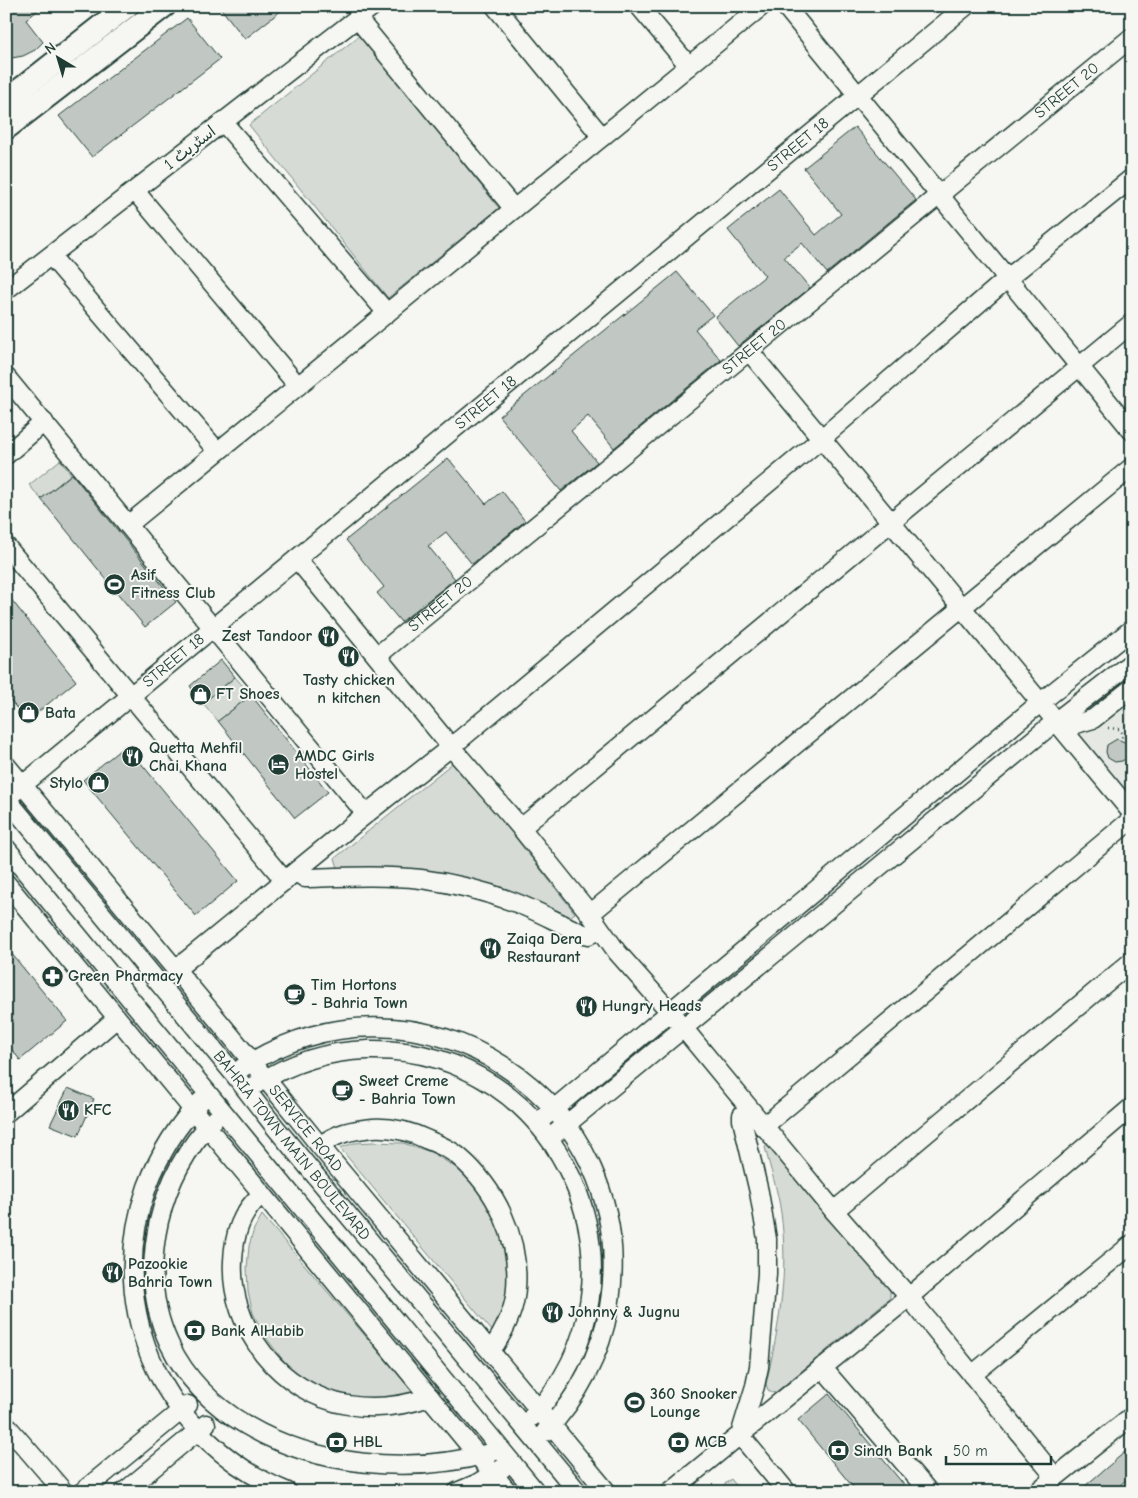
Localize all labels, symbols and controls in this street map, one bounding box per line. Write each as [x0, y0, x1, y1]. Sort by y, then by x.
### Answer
north arrow [32, 32, 82, 82]
text: N [41, 39, 59, 58]
street label: STREET 20 [1031, 59, 1103, 122]
street label: STREET 18 [764, 114, 832, 175]
street label: اسٹریٹ 1 [161, 122, 219, 174]
street label: STREET 20 [719, 315, 790, 378]
street label: STREET 18 [451, 372, 520, 433]
place label: Asif Fitness Club [131, 566, 215, 602]
sports icon: Asif Fitness Club [103, 572, 127, 596]
street label: STREET 20 [405, 572, 476, 636]
restaurant icon: Zest Tandoor [316, 624, 340, 648]
place label: Zest Tandoor [222, 627, 313, 645]
street label: STREET 18 [139, 630, 208, 691]
restaurant icon: Tasty chicken n kitchen [337, 644, 361, 668]
place label: Tasty chicken n kitchen [303, 671, 395, 707]
shop icon: FT Shoes [188, 682, 212, 706]
place label: FT Shoes [216, 685, 280, 703]
shop icon: Bata [17, 701, 41, 725]
place label: Bata [45, 704, 76, 722]
place label: Quetta Mehfil Chai Khana [149, 739, 242, 775]
restaurant icon: Quetta Mehfil Chai Khana [121, 745, 145, 769]
place label: AMDC Girls Hostel [295, 747, 374, 783]
hotel icon: AMDC Girls Hostel [267, 753, 291, 777]
shop icon: Stylo [87, 771, 111, 795]
place label: Stylo [50, 774, 83, 792]
place label: Zaiqa Dera Restaurant [507, 930, 582, 966]
restaurant icon: Zaiqa Dera Restaurant [479, 936, 503, 960]
pharmacy icon: Green Pharmacy [40, 964, 64, 988]
place label: Green Pharmacy [68, 967, 184, 985]
place label: Tim Hortons - Bahria Town [311, 976, 408, 1012]
cafe icon: Tim Hortons - Bahria Town [283, 982, 307, 1006]
restaurant icon: Hungry Heads [574, 994, 598, 1018]
place label: Hungry Heads [602, 997, 701, 1015]
street label: BAHRIA TOWN MAIN BOULEVARD [210, 1047, 374, 1244]
place label: Sweet Creme - Bahria Town [359, 1072, 456, 1108]
cafe icon: Sweet Creme - Bahria Town [331, 1078, 355, 1102]
street label: SERVICE ROAD [265, 1081, 346, 1175]
restaurant icon: KFC [56, 1098, 80, 1122]
place label: KFC [84, 1101, 112, 1119]
place label: Pazookie Bahria Town [128, 1255, 213, 1291]
restaurant icon: Pazookie Bahria Town [100, 1261, 124, 1285]
restaurant icon: Johnny & Jugnu [540, 1300, 564, 1324]
place label: Johnny & Jugnu [568, 1303, 680, 1321]
bank icon: Bank AlHabib [183, 1319, 207, 1343]
place label: Bank AlHabib [211, 1322, 304, 1340]
place label: 360 Snooker Lounge [650, 1385, 737, 1421]
sports icon: 360 Snooker Lounge [622, 1391, 646, 1415]
bank icon: HBL [325, 1430, 349, 1454]
bank icon: MCB [667, 1430, 691, 1454]
place label: HBL [353, 1433, 382, 1451]
place label: MCB [695, 1433, 727, 1451]
scale bar [946, 1433, 1050, 1465]
bank icon: Sindh Bank [826, 1439, 850, 1463]
place label: Sindh Bank [854, 1442, 932, 1460]
text: 50 m [953, 1442, 988, 1460]

